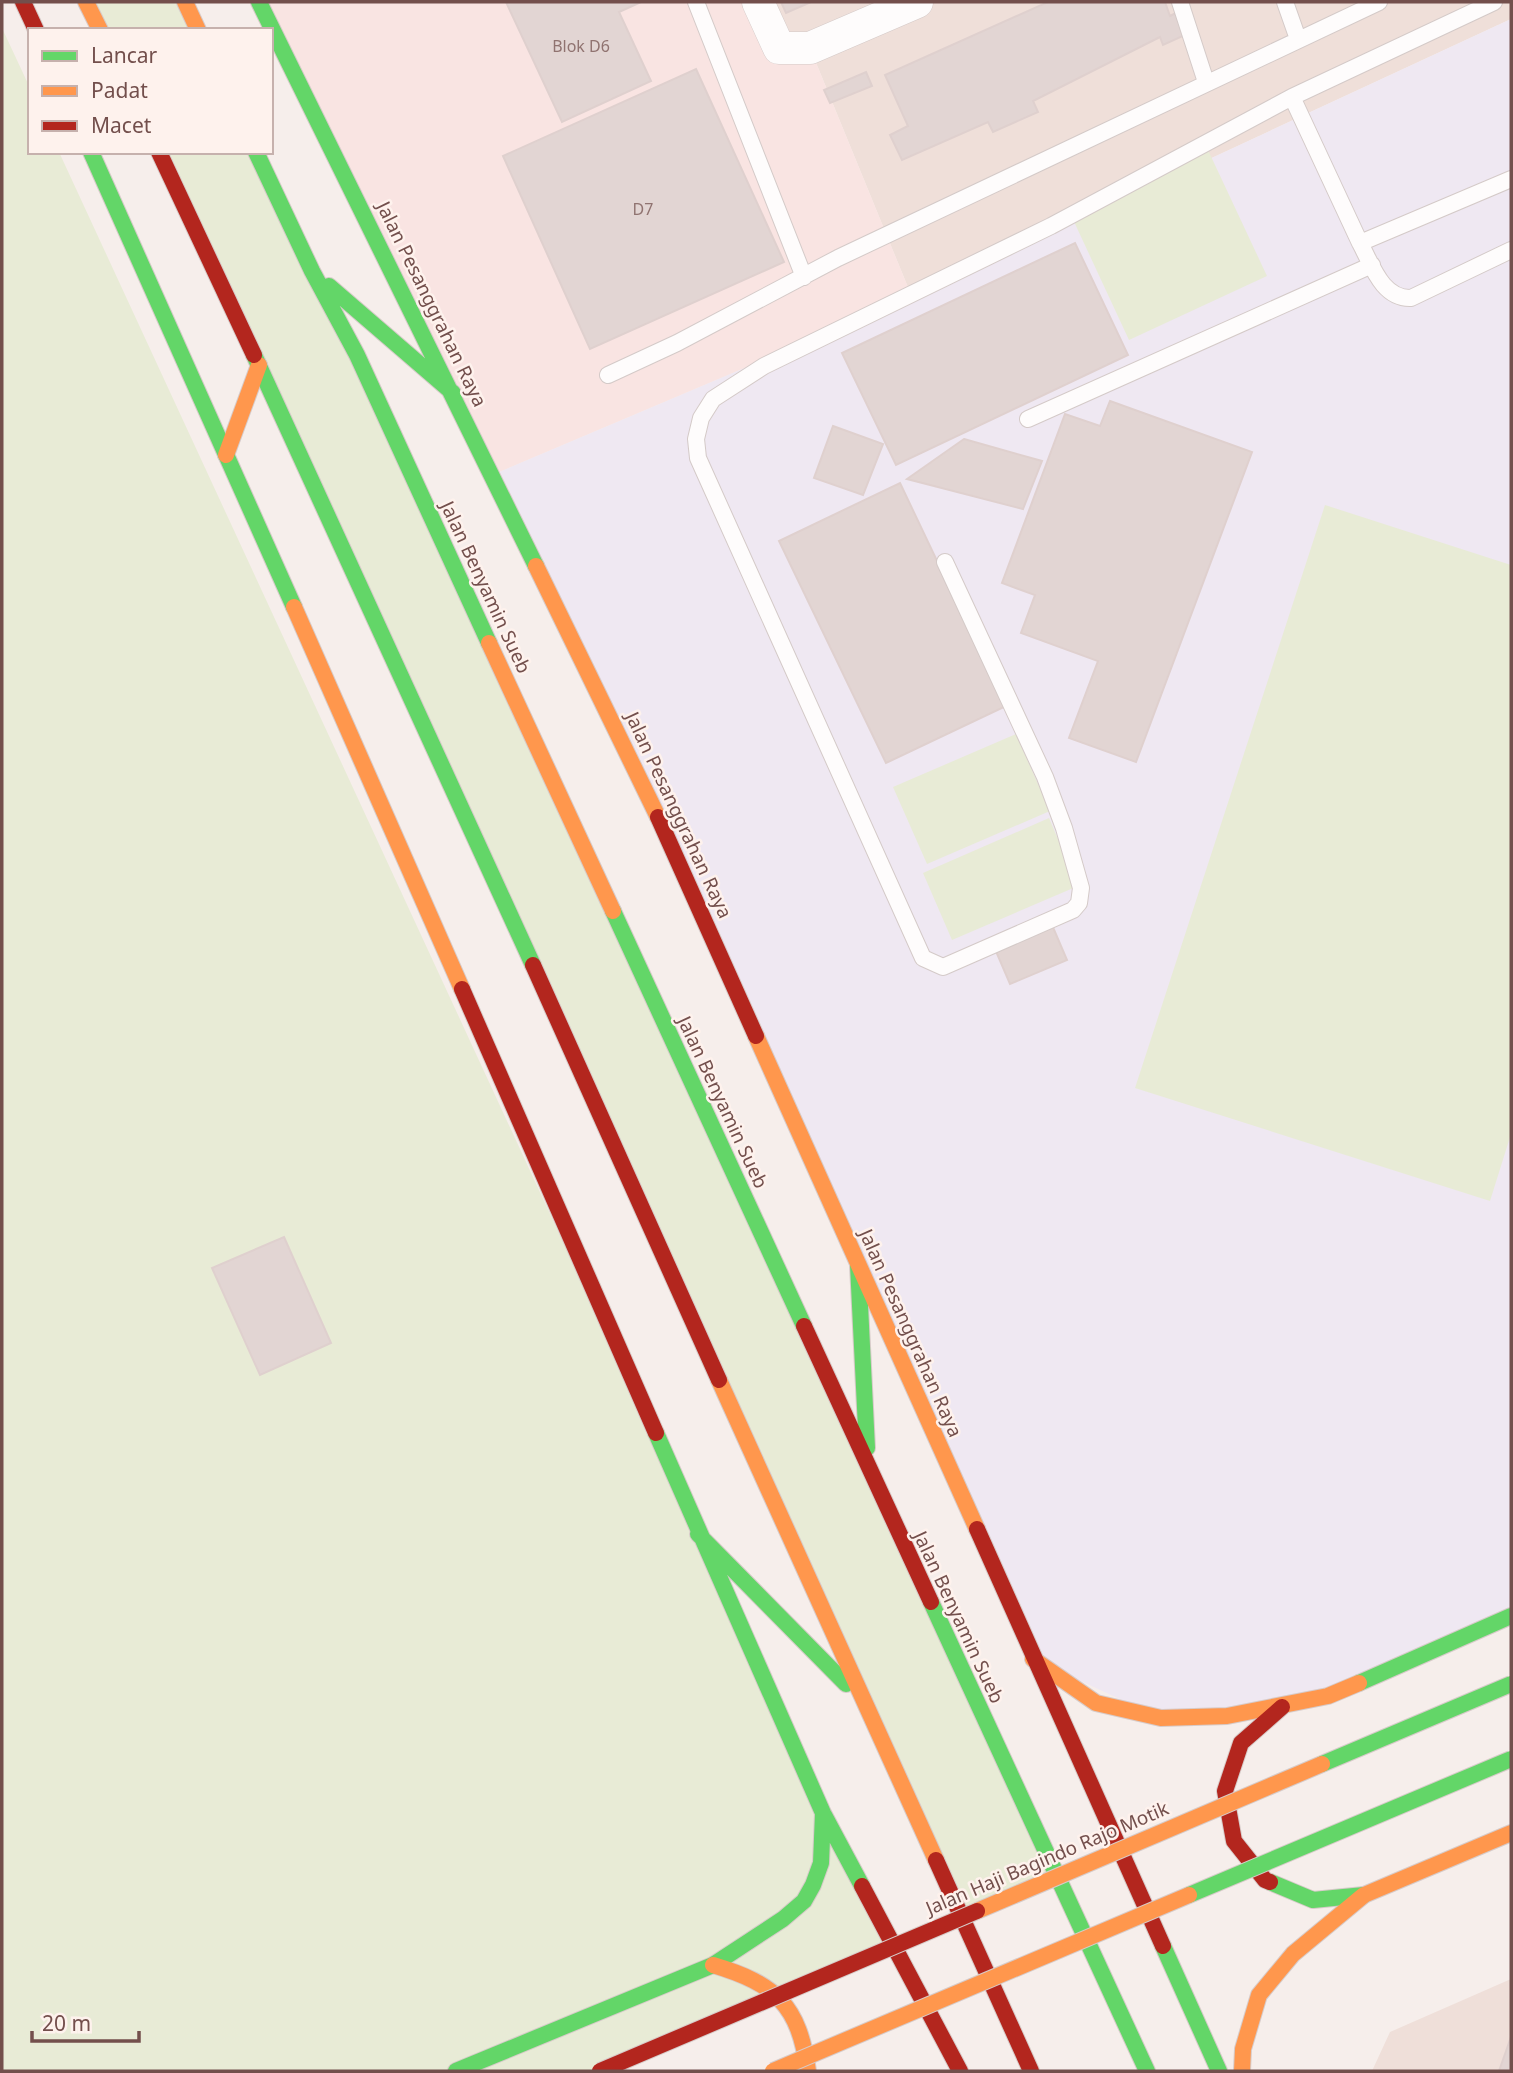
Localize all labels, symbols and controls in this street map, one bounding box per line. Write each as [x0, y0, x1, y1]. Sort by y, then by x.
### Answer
legend [28, 28, 273, 154]
house number: Blok D6 [552, 35, 610, 57]
text: Lancar [91, 41, 158, 69]
text: Padat [91, 76, 148, 104]
text: Macet [91, 111, 152, 139]
street label: Jalan Pesanggrahan Raya [370, 195, 493, 411]
house number: D7 [633, 198, 653, 220]
street label: Jalan Benyamin Sueb [434, 495, 537, 677]
street label: Jalan Pesanggrahan Raya [619, 706, 738, 923]
street label: Jalan Benyamin Sueb [671, 1010, 774, 1192]
street label: Jalan Pesanggrahan Raya [853, 1223, 969, 1441]
street label: Jalan Benyamin Sueb [907, 1525, 1010, 1707]
street label: Jalan Haji Bagindo Rajo Motik [920, 1795, 1172, 1922]
scale bar [32, 2000, 138, 2044]
text: 20 m [42, 2009, 91, 2037]

